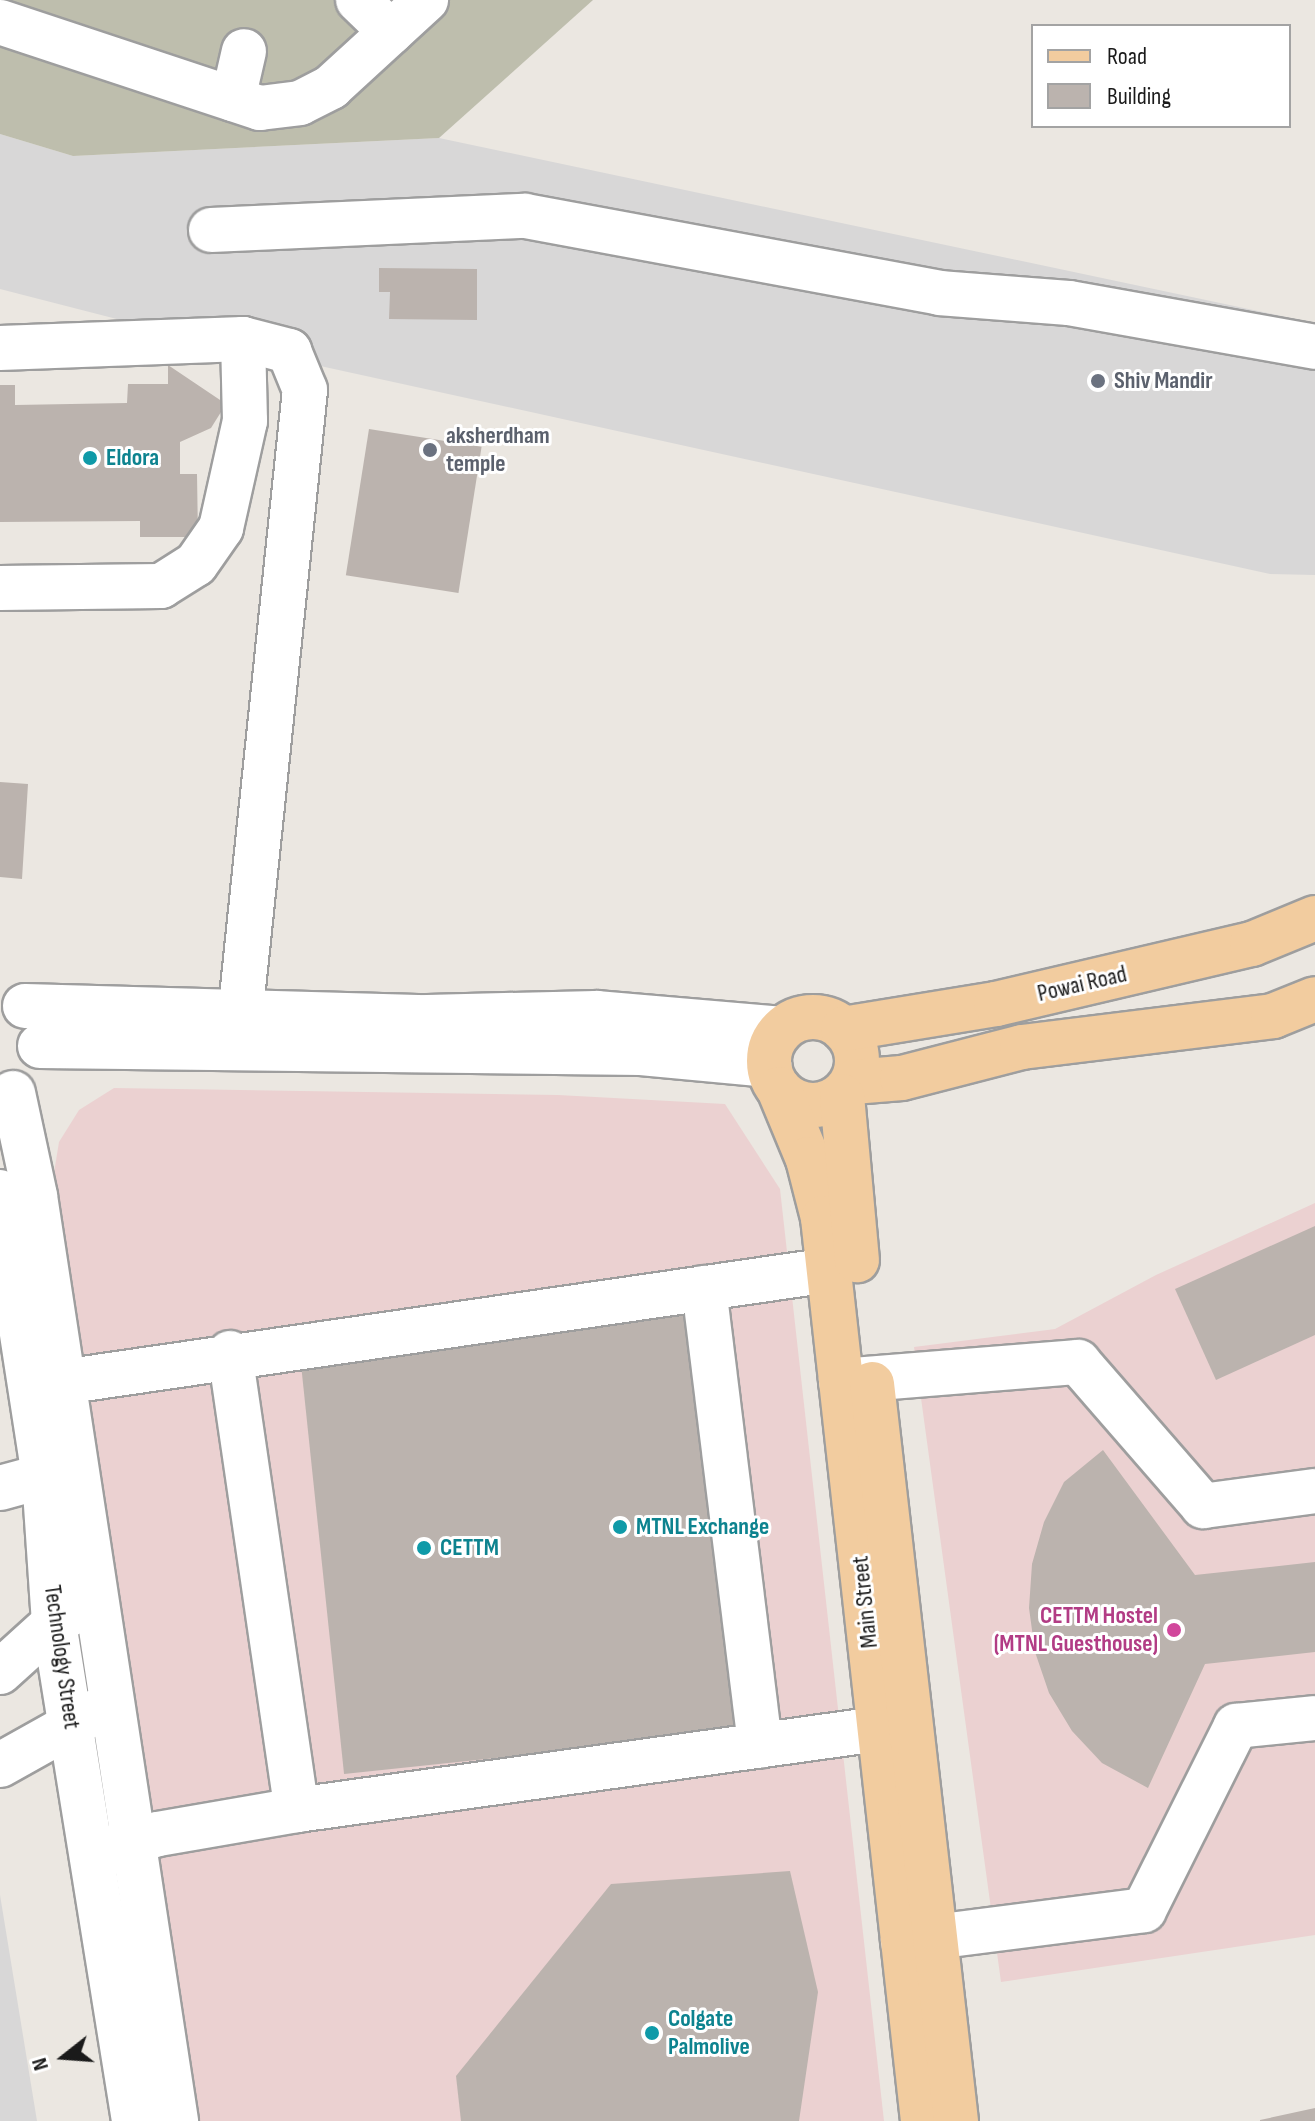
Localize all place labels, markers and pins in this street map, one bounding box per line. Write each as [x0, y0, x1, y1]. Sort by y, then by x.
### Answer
place label: Shiv Mandir [1114, 367, 1213, 395]
marker: Shiv Mandir [1089, 372, 1107, 390]
place label: aksherdham temple [446, 422, 550, 478]
marker: aksherdham temple [421, 441, 439, 459]
place label: Eldora [106, 444, 159, 472]
marker: Eldora [81, 449, 99, 467]
place label: MTNL Exchange [636, 1513, 769, 1541]
marker: MTNL Exchange [611, 1518, 629, 1536]
place label: CETTM [440, 1534, 499, 1562]
marker: CETTM [415, 1539, 433, 1557]
place label: CETTM Hostel (MTNL Guesthouse) [994, 1602, 1158, 1658]
marker: CETTM Hostel (MTNL Guesthouse) [1165, 1621, 1183, 1639]
place label: Colgate Palmolive [668, 2005, 750, 2061]
marker: Colgate Palmolive [643, 2024, 661, 2042]

